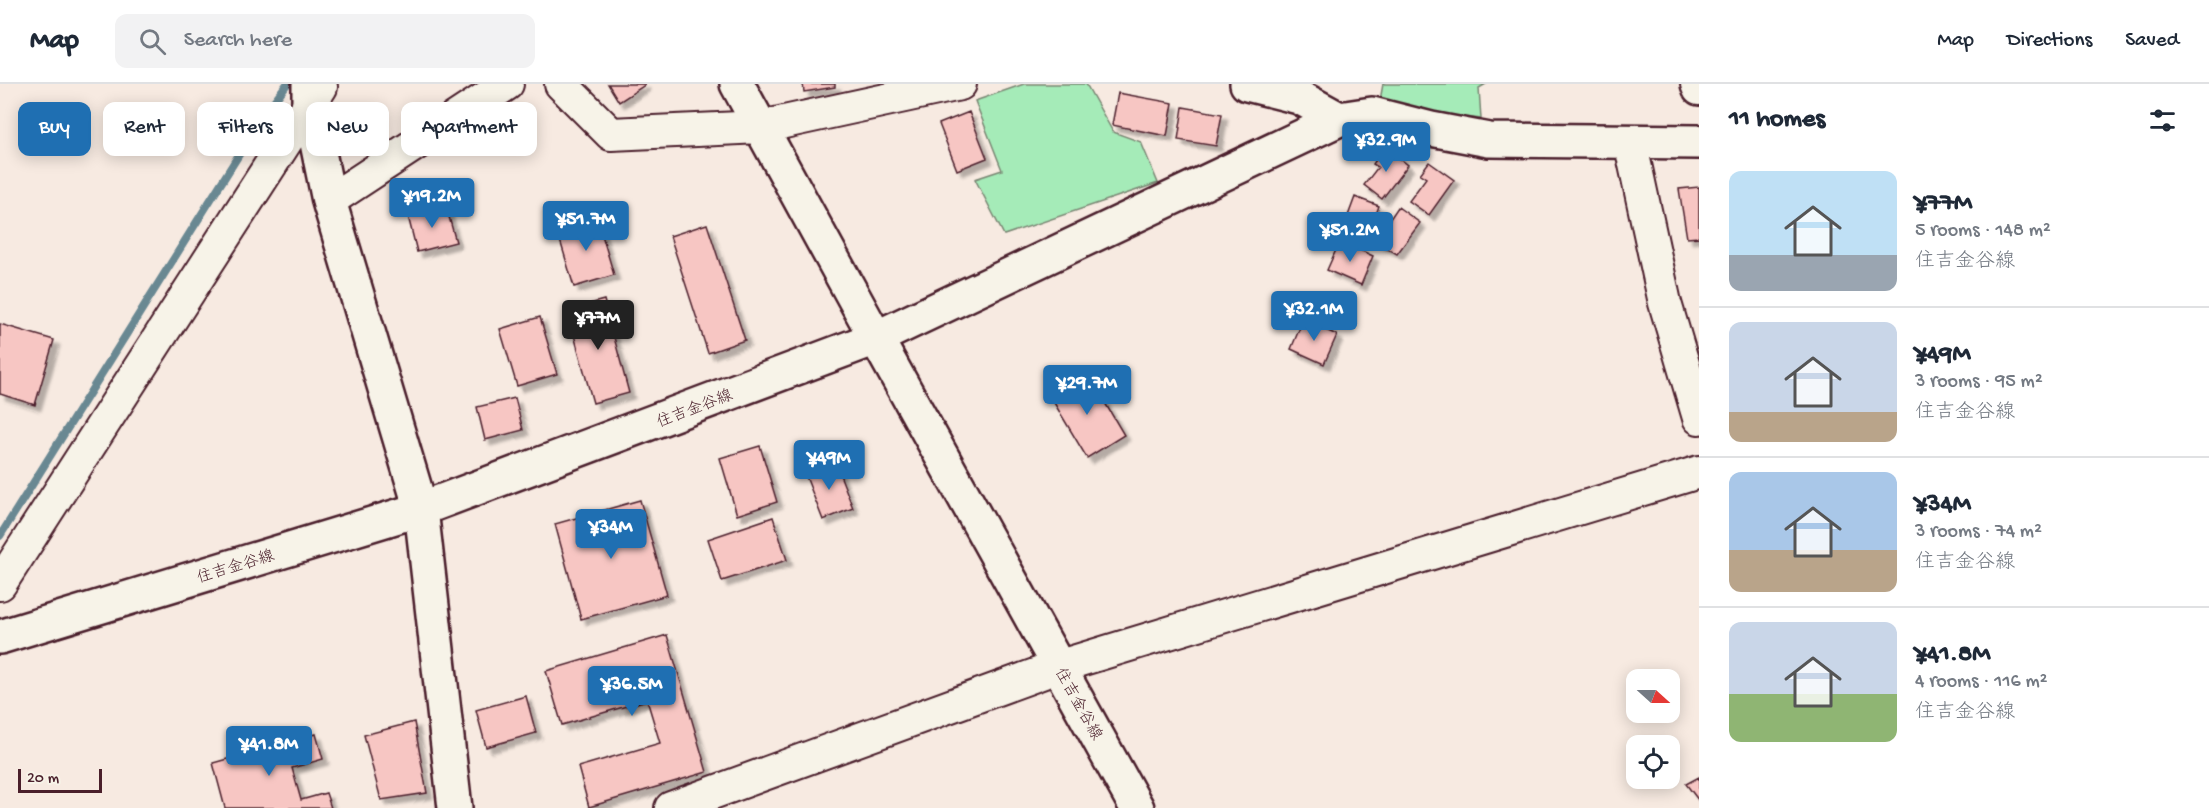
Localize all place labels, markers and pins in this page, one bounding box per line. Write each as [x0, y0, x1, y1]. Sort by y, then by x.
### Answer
pin: ¥32.9M [1337, 122, 1435, 173]
pin: ¥19.2M [383, 178, 481, 229]
pin: ¥51.7M [537, 201, 635, 252]
pin: ¥51.2M [1301, 212, 1399, 263]
pin: ¥32.1M [1265, 291, 1363, 342]
pin: ¥77M [562, 300, 634, 351]
pin: ¥29.7M [1038, 365, 1136, 416]
pin: ¥49M [793, 440, 865, 491]
pin: ¥34M [575, 509, 647, 560]
pin: ¥36.5M [583, 666, 681, 717]
pin: ¥41.8M [220, 726, 318, 777]

